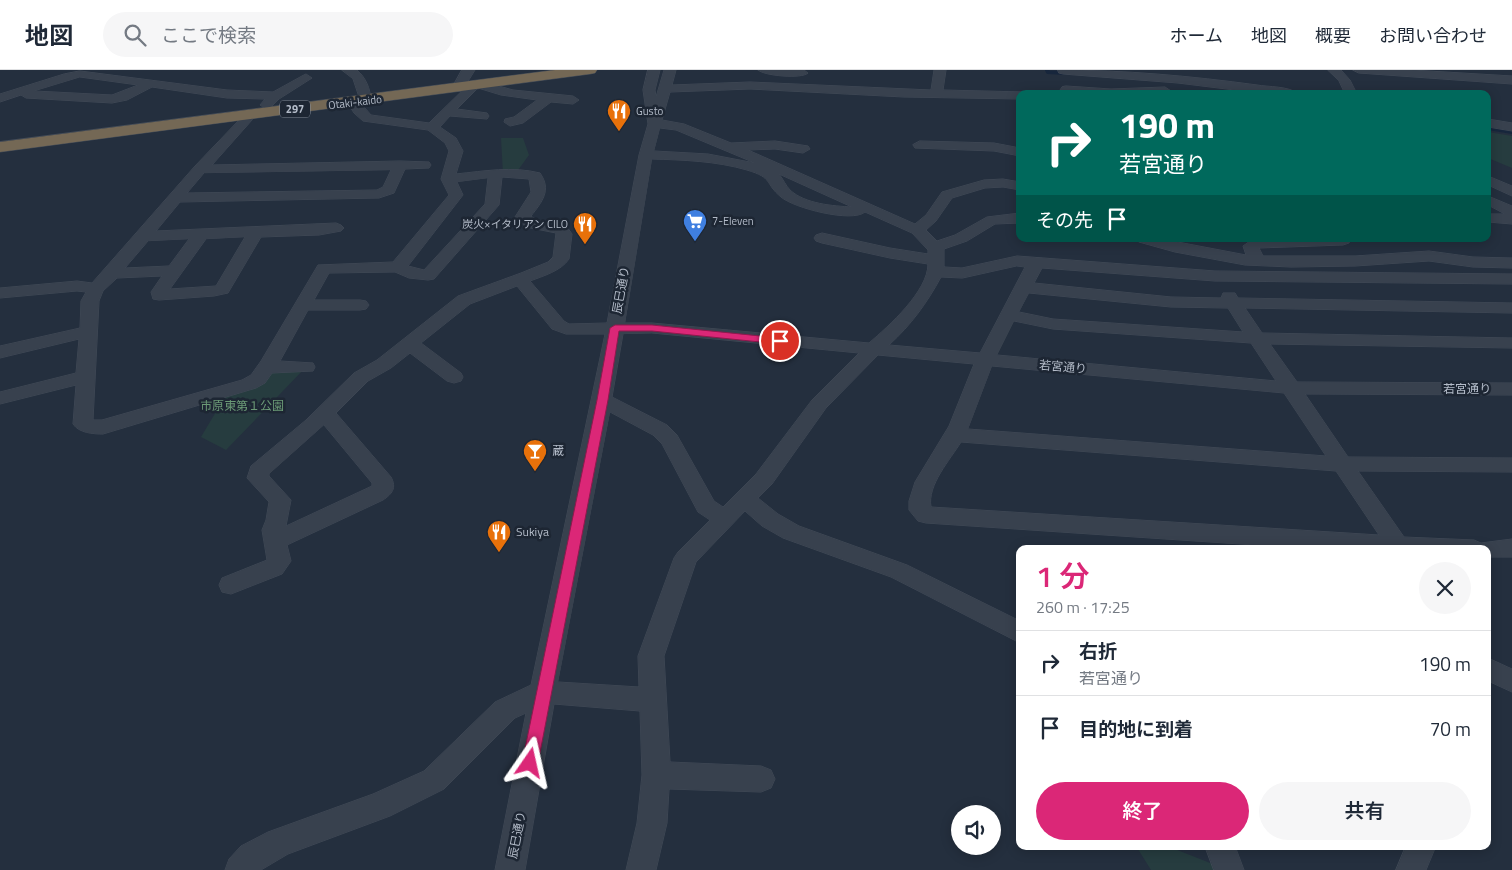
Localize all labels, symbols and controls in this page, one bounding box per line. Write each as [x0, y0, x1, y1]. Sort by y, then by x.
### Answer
search box [103, 12, 453, 57]
text: 地図 [25, 17, 73, 53]
text: ここで検索 [161, 20, 256, 49]
icon: search [121, 21, 149, 49]
text: ホーム [1170, 22, 1223, 49]
text: 地図 [1251, 22, 1287, 49]
text: 概要 [1315, 22, 1351, 49]
text: お問い合わせ [1379, 22, 1487, 49]
street label: Otaki-kaido [327, 91, 383, 113]
restaurant icon: Gusto [606, 98, 632, 132]
text: 190 m [1119, 98, 1215, 152]
road number: 297 [280, 100, 310, 118]
place label: Gusto [636, 103, 664, 119]
icon: right [1036, 110, 1101, 175]
text: 若宮通り [1119, 147, 1207, 181]
text: その先 [1036, 205, 1093, 234]
icon: arrive [1103, 205, 1131, 233]
supermarket icon: 7-Eleven [682, 208, 708, 242]
restaurant icon: 炭火×イタリアン CILO [572, 211, 598, 245]
place label: 7-Eleven [712, 213, 754, 229]
place label: 炭火×イタリアン CILO [462, 216, 568, 232]
street label: 辰巳通り [607, 265, 634, 315]
pin [759, 320, 801, 362]
icon: arrive [766, 327, 794, 355]
street label: 若宮通り [1038, 355, 1088, 378]
street label: 若宮通り [1443, 379, 1491, 398]
park label: 市原東第１公園 [200, 396, 284, 415]
bar icon: 蔵 [522, 438, 548, 472]
place label: 蔵 [552, 441, 564, 460]
restaurant icon: Sukiya [486, 519, 512, 553]
place label: Sukiya [516, 522, 549, 541]
text: 1 分 [1036, 553, 1089, 599]
button: close [1419, 562, 1471, 614]
text: 260 m · 17:25 [1036, 595, 1130, 619]
text: 右折 [1079, 636, 1117, 665]
icon: right [1036, 649, 1064, 677]
text: 190 m [1419, 649, 1471, 678]
text: 若宮通り [1079, 666, 1143, 690]
icon: arrive [1036, 714, 1064, 742]
text: 目的地に到着 [1079, 714, 1193, 743]
text: 70 m [1430, 714, 1471, 743]
position arrow [503, 736, 555, 788]
button: 終了 [1036, 782, 1249, 840]
button: 共有 [1259, 782, 1471, 840]
map controls [951, 805, 1001, 855]
button: sound [951, 805, 1001, 855]
street label: 辰巳通り [503, 810, 530, 860]

